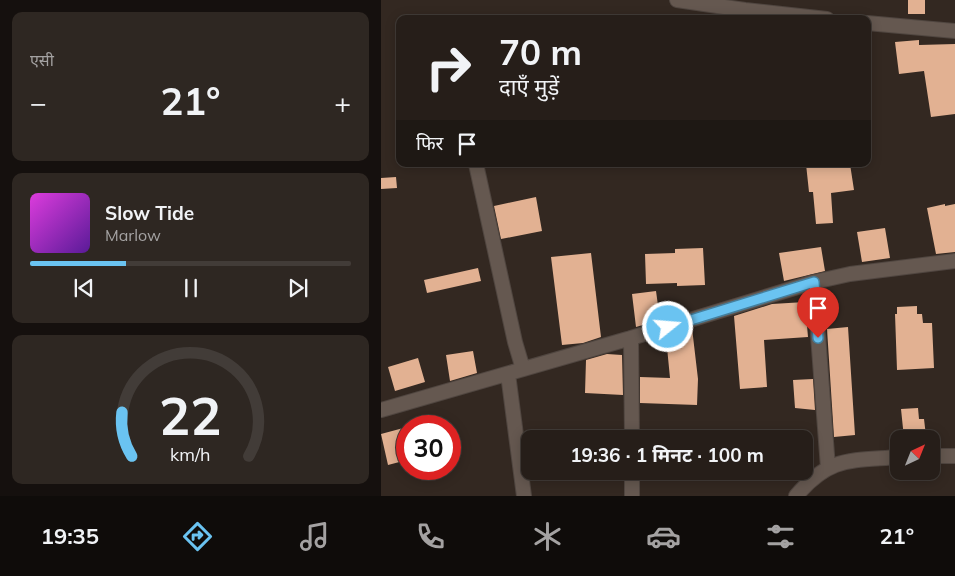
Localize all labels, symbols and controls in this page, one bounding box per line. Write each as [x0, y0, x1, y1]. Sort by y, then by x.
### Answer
text: 70 m [499, 30, 582, 74]
icon: right [416, 35, 481, 100]
text: एसी [30, 50, 54, 70]
text: दाएँ मुड़ें [499, 73, 559, 101]
text: 21° [160, 77, 221, 125]
text: − [30, 85, 47, 120]
text: + [334, 85, 351, 120]
icon: arrive [453, 130, 481, 158]
text: फिर [416, 131, 443, 155]
text: Slow Tide [105, 201, 194, 225]
text: Marlow [105, 225, 161, 245]
icon: previous [70, 274, 98, 302]
icon: pause [177, 274, 205, 302]
icon: next [284, 274, 312, 302]
pin [797, 287, 839, 338]
icon: arrive [804, 294, 832, 322]
position arrow [641, 300, 693, 352]
text: 22 [159, 383, 222, 448]
speed limit sign: 30 [396, 415, 461, 480]
north arrow [890, 430, 940, 480]
map controls [890, 430, 940, 480]
text: km/h [170, 443, 211, 465]
text: 19:36 · 1 मिनट · 100 m [570, 443, 764, 467]
icon: directions [180, 519, 215, 554]
icon: music [297, 519, 332, 554]
icon: phone [413, 519, 448, 554]
icon: climate [530, 519, 565, 554]
icon: car [646, 519, 681, 554]
icon: filters [763, 519, 798, 554]
text: 19:35 [41, 522, 99, 550]
text: 21° [879, 522, 914, 550]

